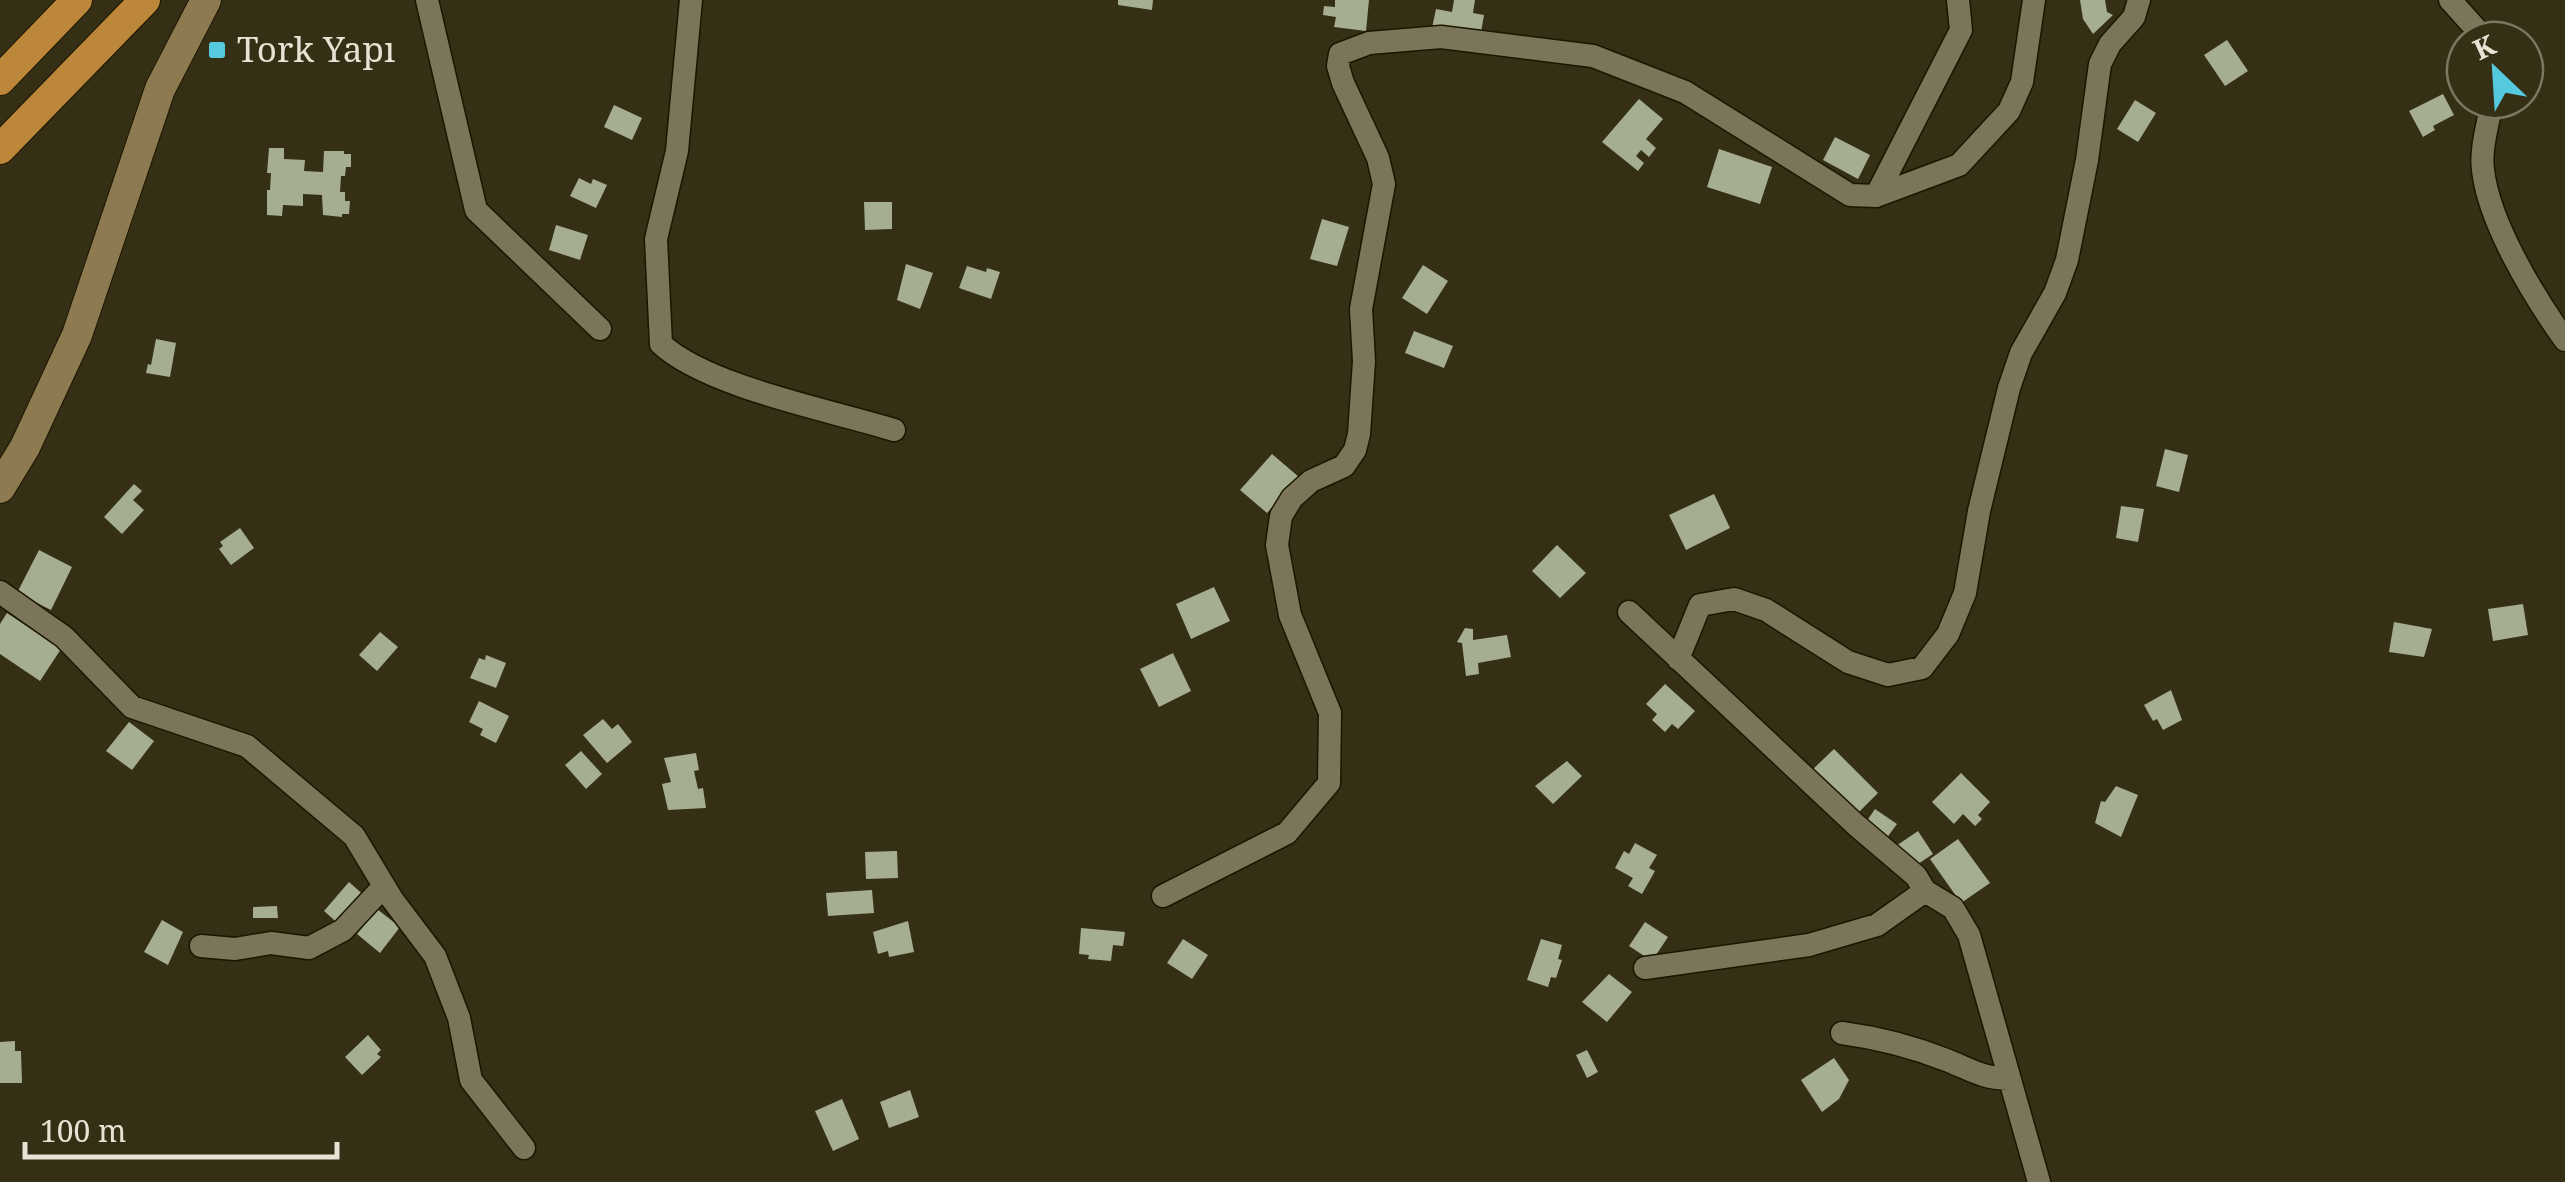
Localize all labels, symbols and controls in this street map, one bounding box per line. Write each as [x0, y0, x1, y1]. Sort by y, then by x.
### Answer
north arrow [2445, 20, 2545, 120]
place label: Tork Yapı [237, 25, 395, 72]
text: K [2467, 25, 2502, 68]
marker: Tork Yapı [206, 39, 228, 61]
scale bar [25, 1097, 338, 1159]
text: 100 m [40, 1110, 126, 1151]

